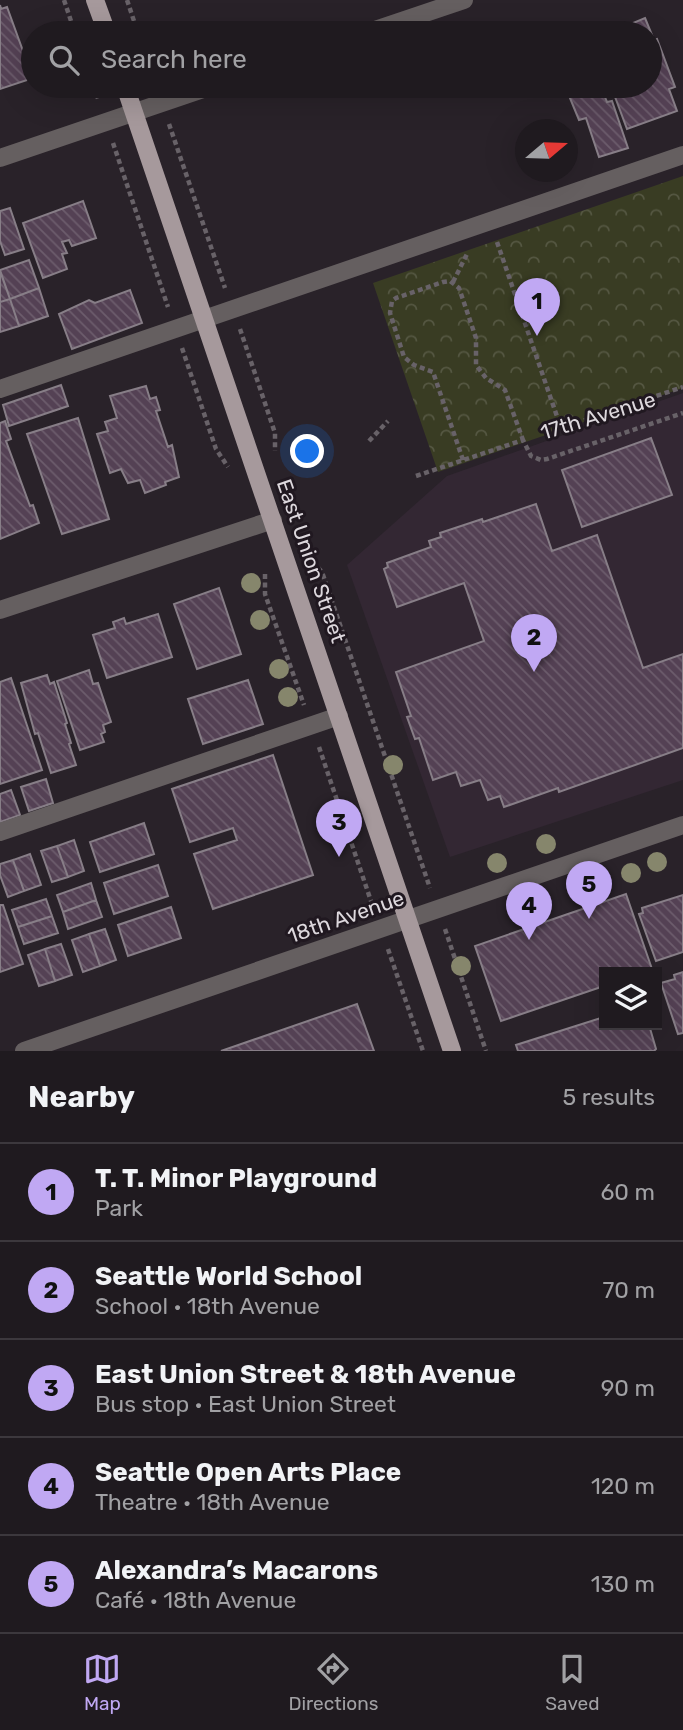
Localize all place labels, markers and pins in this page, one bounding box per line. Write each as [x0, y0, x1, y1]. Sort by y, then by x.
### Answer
pin: 1 [514, 278, 560, 336]
pin: 2 [511, 614, 557, 672]
pin: 3 [316, 799, 362, 857]
pin: 5 [566, 861, 612, 919]
pin: 4 [506, 882, 552, 940]

